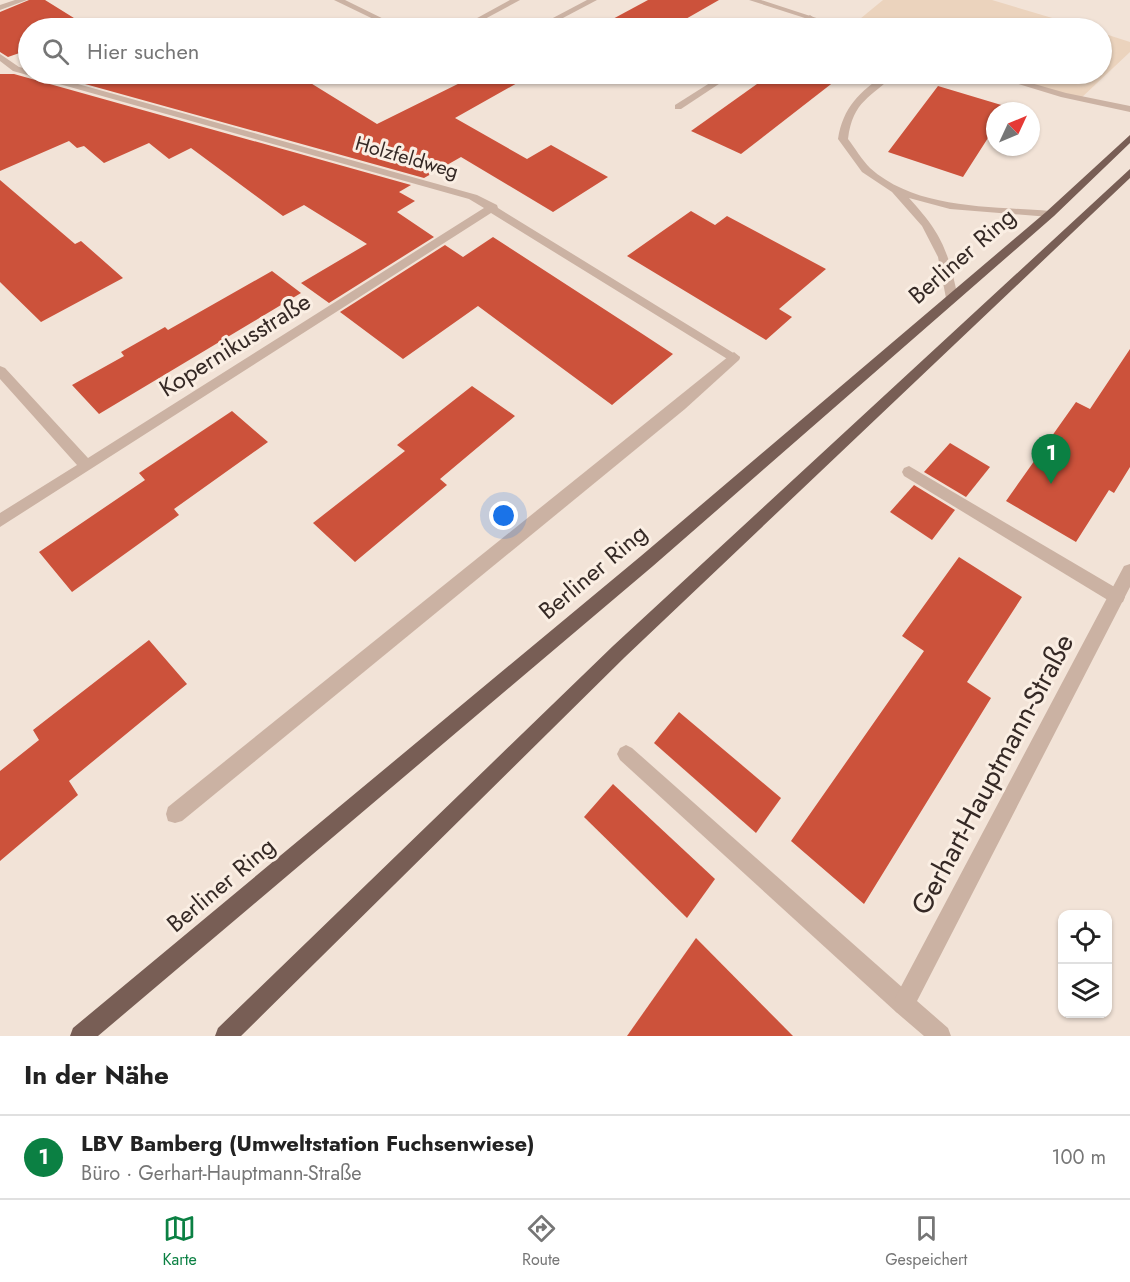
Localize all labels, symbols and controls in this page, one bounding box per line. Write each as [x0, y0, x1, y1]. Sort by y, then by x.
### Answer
search box [18, 18, 1112, 84]
icon: search [39, 35, 72, 68]
text: Hier suchen [87, 35, 199, 67]
north arrow [986, 102, 1040, 156]
street label: Holzfeldweg [352, 129, 462, 186]
street label: Berliner Ring [900, 199, 1023, 312]
street label: Kopernikusstraße [152, 284, 317, 405]
pin: 1 [1032, 434, 1070, 484]
your location [489, 501, 518, 530]
street label: Berliner Ring [531, 516, 655, 627]
street label: Gerhart-Hauptmann-Straße [901, 626, 1084, 922]
street label: Berliner Ring [159, 829, 283, 940]
map controls [1058, 910, 1112, 1018]
button: locate [1058, 910, 1112, 964]
button: layers [1058, 964, 1112, 1018]
text: In der Nähe [24, 1056, 169, 1094]
text: LBV Bamberg (Umweltstation Fuchsenwiese) [81, 1127, 535, 1159]
text: 1 [38, 1143, 49, 1172]
text: 100 m [1051, 1143, 1106, 1172]
text: Büro · Gerhart-Hauptmann-Straße [81, 1159, 362, 1188]
tab: Karte [163, 1212, 197, 1271]
tab: Route [522, 1212, 560, 1271]
tab: Gespeichert [885, 1212, 967, 1271]

